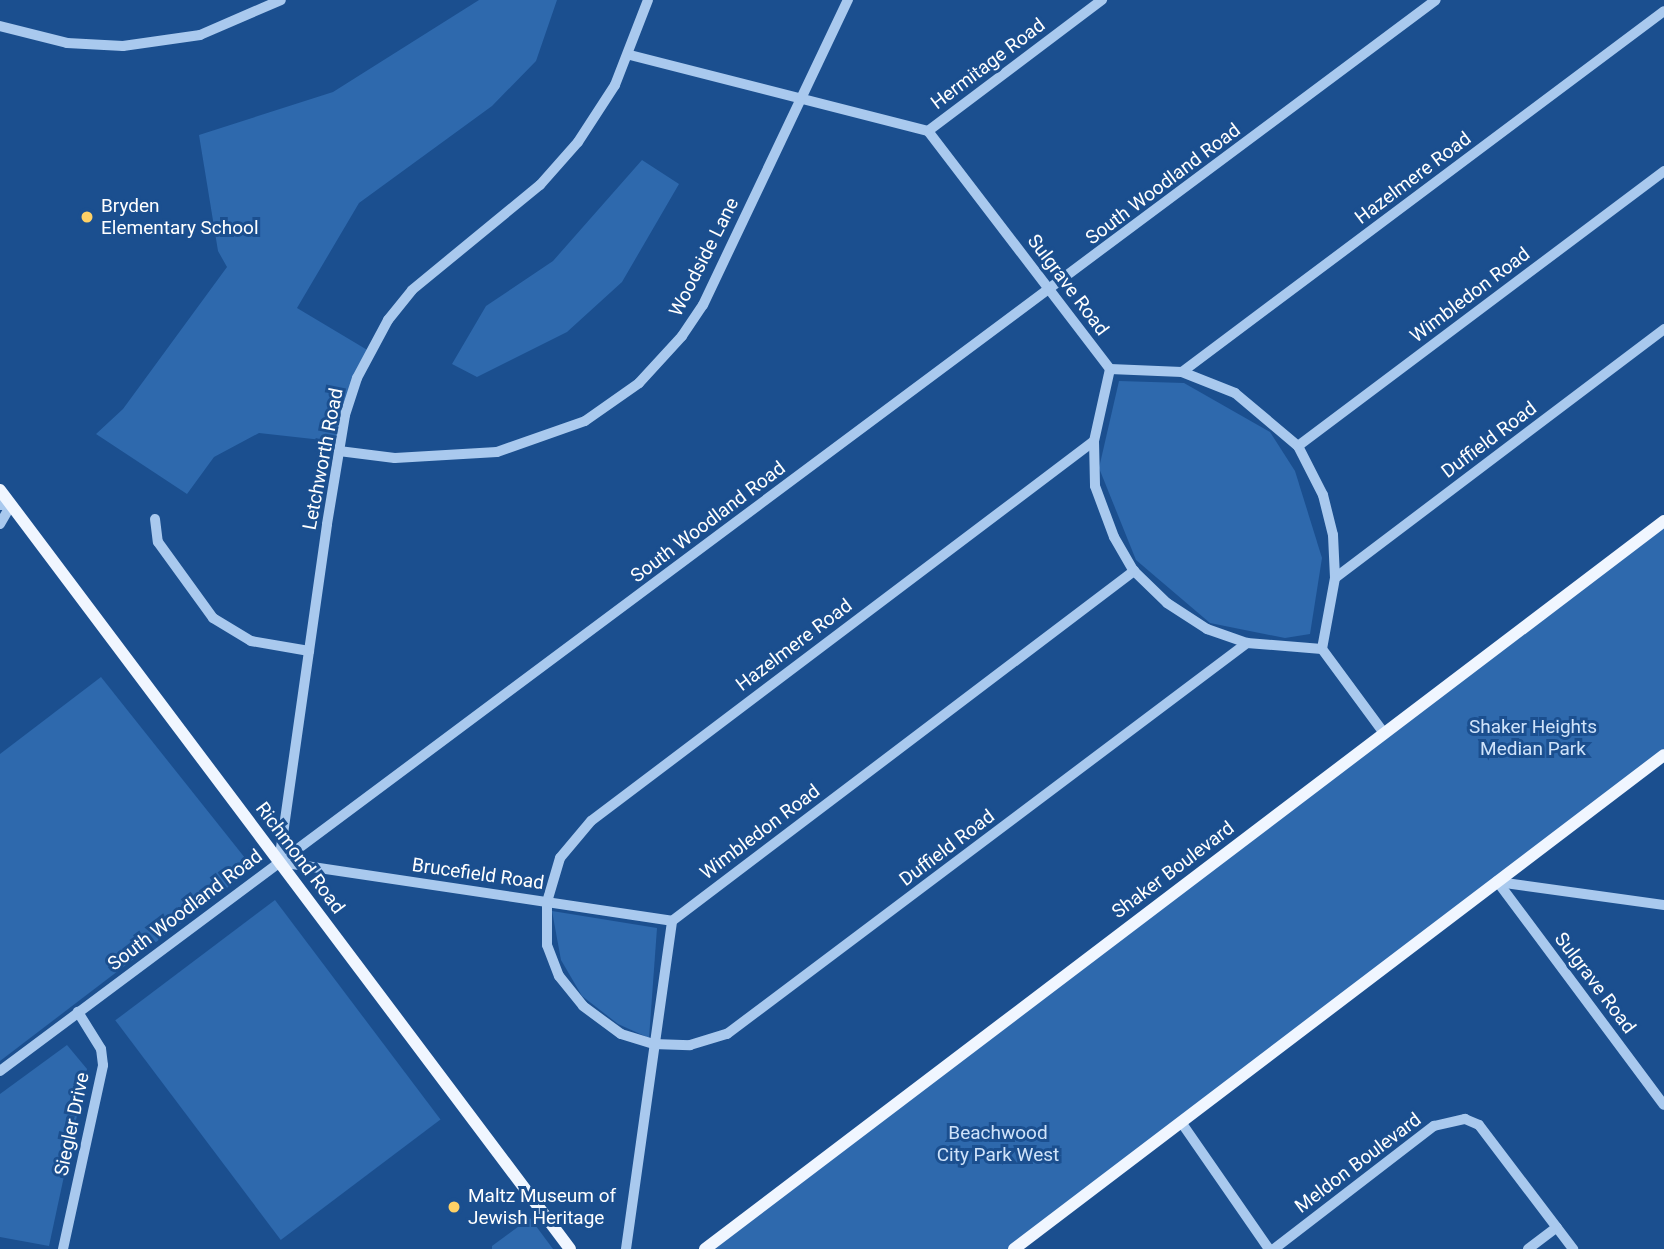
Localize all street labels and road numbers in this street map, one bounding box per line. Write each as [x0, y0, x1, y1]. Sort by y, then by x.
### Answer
street label: Hermitage Road [926, 14, 1050, 114]
street label: South Woodland Road [1081, 119, 1245, 249]
street label: Hazelmere Road [1351, 127, 1475, 229]
street label: Woodside Lane [664, 194, 744, 320]
street label: Sulgrave Road [1023, 230, 1113, 340]
street label: Wimbledon Road [1406, 243, 1534, 347]
street label: Letchworth Road [298, 386, 348, 532]
street label: Duffield Road [1437, 397, 1541, 483]
street label: South Woodland Road [626, 457, 790, 587]
street label: Hazelmere Road [732, 594, 856, 696]
street label: Wimbledon Road [696, 780, 824, 884]
street label: Richmond Road [251, 798, 349, 918]
street label: Duffield Road [895, 805, 999, 891]
street label: Shaker Boulevard [1107, 817, 1239, 923]
street label: South Woodland Road [103, 845, 267, 975]
street label: Brucefield Road [411, 853, 545, 895]
street label: Sulgrave Road [1550, 928, 1640, 1038]
street label: Siegler Drive [50, 1070, 94, 1178]
street label: Meldon Boulevard [1290, 1108, 1426, 1218]

